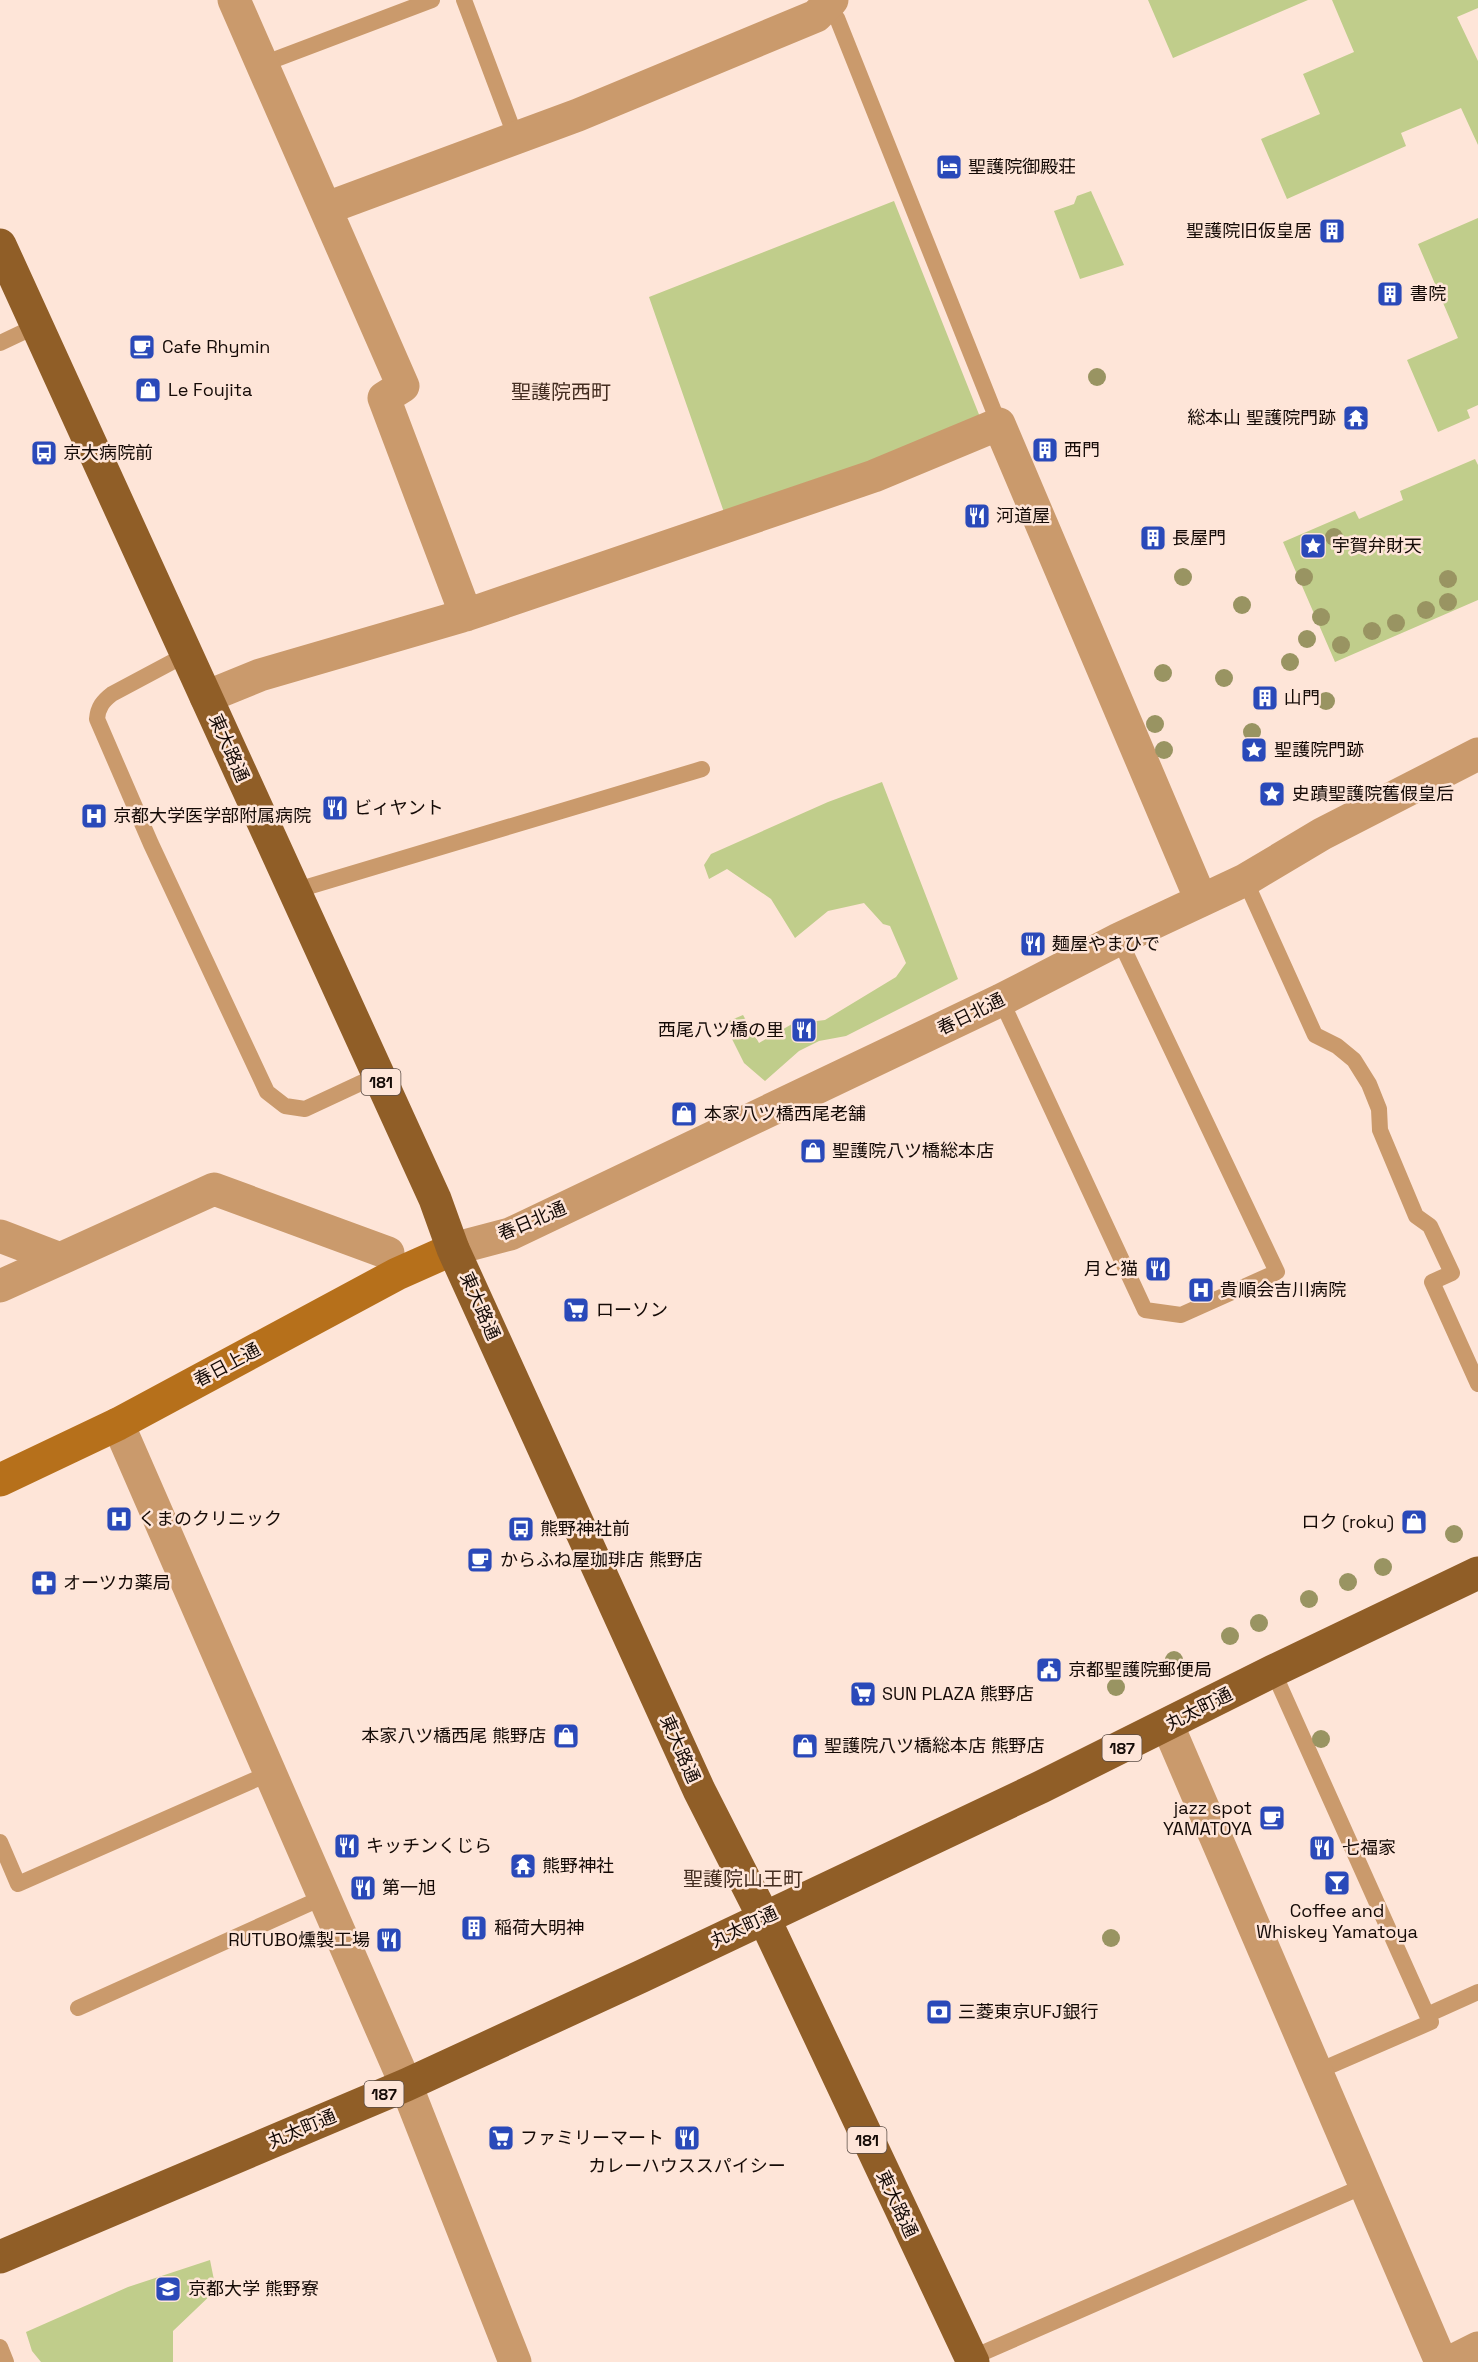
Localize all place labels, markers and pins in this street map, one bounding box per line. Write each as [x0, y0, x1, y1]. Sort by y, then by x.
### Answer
hotel icon: 聖護院御殿荘 [934, 152, 964, 182]
place label: 聖護院御殿荘 [968, 155, 1076, 178]
building icon: 聖護院旧仮皇居 [1317, 216, 1347, 246]
place label: 聖護院旧仮皇居 [1186, 219, 1312, 242]
building icon: 書院 [1375, 279, 1405, 309]
place label: 書院 [1410, 282, 1446, 305]
cafe icon: Cafe Rhymin [127, 332, 157, 362]
place label: Cafe Rhymin [162, 335, 270, 358]
shop icon: Le Foujita [133, 375, 163, 405]
place label: Le Foujita [168, 378, 252, 401]
temple icon: 総本山 聖護院門跡 [1341, 403, 1371, 433]
place label: 総本山 聖護院門跡 [1187, 406, 1336, 429]
building icon: 西門 [1030, 435, 1060, 465]
bus stop icon: 京大病院前 [29, 438, 59, 468]
place label: 西門 [1064, 438, 1100, 461]
place label: 京大病院前 [63, 441, 153, 464]
restaurant icon: 河道屋 [962, 501, 992, 531]
place label: 河道屋 [996, 504, 1050, 527]
building icon: 長屋門 [1138, 523, 1168, 553]
place label: 長屋門 [1172, 526, 1226, 549]
place icon: 宇賀弁財天 [1298, 531, 1328, 561]
place label: 宇賀弁財天 [1332, 534, 1422, 557]
building icon: 山門 [1250, 683, 1280, 713]
place label: 山門 [1284, 686, 1320, 709]
place icon: 聖護院門跡 [1239, 735, 1269, 765]
place label: 聖護院門跡 [1274, 738, 1364, 761]
place icon: 史蹟聖護院舊假皇后 [1257, 779, 1287, 809]
place label: 史蹟聖護院舊假皇后 [1292, 782, 1454, 805]
restaurant icon: ビィヤント [320, 793, 350, 823]
place label: ビィヤント [354, 796, 444, 819]
hospital icon: 京都大学医学部附属病院 [79, 801, 109, 831]
place label: 京都大学医学部附属病院 [113, 804, 311, 827]
restaurant icon: 麺屋やまひで [1018, 929, 1048, 959]
place label: 麺屋やまひで [1052, 932, 1160, 955]
restaurant icon: 西尾八ツ橋の里 [789, 1015, 819, 1045]
place label: 西尾八ツ橋の里 [658, 1018, 784, 1041]
shop icon: 本家八ツ橋西尾老舗 [669, 1099, 699, 1129]
place label: 本家八ツ橋西尾老舗 [704, 1102, 866, 1125]
shop icon: 聖護院八ツ橋総本店 [798, 1136, 828, 1166]
place label: 聖護院八ツ橋総本店 [832, 1139, 994, 1162]
restaurant icon: 月と猫 [1143, 1254, 1173, 1284]
place label: 月と猫 [1084, 1257, 1138, 1280]
hospital icon: 貴順会吉川病院 [1186, 1275, 1216, 1305]
place label: 貴順会吉川病院 [1220, 1278, 1346, 1301]
supermarket icon: ローソン [561, 1295, 591, 1325]
place label: ローソン [596, 1298, 668, 1321]
hospital icon: くまのクリニック [104, 1504, 134, 1534]
place label: くまのクリニック [138, 1507, 282, 1530]
shop icon: ロク (roku) [1399, 1507, 1429, 1537]
place label: ロク (roku) [1301, 1510, 1394, 1533]
bus stop icon: 熊野神社前 [506, 1514, 536, 1544]
place label: 熊野神社前 [540, 1517, 630, 1540]
cafe icon: からふね屋珈琲店 熊野店 [465, 1545, 495, 1575]
place label: からふね屋珈琲店 熊野店 [500, 1548, 703, 1571]
pharmacy icon: オーツカ薬局 [29, 1568, 59, 1598]
place label: オーツカ薬局 [63, 1571, 171, 1594]
public building icon: 京都聖護院郵便局 [1034, 1655, 1064, 1685]
place label: 京都聖護院郵便局 [1068, 1658, 1212, 1681]
supermarket icon: SUN PLAZA 熊野店 [848, 1679, 878, 1709]
place label: SUN PLAZA 熊野店 [882, 1682, 1034, 1705]
shop icon: 本家八ツ橋西尾 熊野店 [551, 1721, 581, 1751]
place label: 本家八ツ橋西尾 熊野店 [361, 1724, 546, 1747]
shop icon: 聖護院八ツ橋総本店 熊野店 [790, 1731, 820, 1761]
place label: 聖護院八ツ橋総本店 熊野店 [824, 1734, 1045, 1757]
place label: jazz spot YAMATOYA [1163, 1796, 1252, 1840]
cafe icon: jazz spot YAMATOYA [1257, 1803, 1287, 1833]
restaurant icon: キッチンくじら [332, 1831, 362, 1861]
restaurant icon: 七福家 [1307, 1833, 1337, 1863]
place label: キッチンくじら [366, 1834, 492, 1857]
place label: 七福家 [1342, 1836, 1396, 1859]
temple icon: 熊野神社 [508, 1851, 538, 1881]
place label: 熊野神社 [542, 1854, 614, 1877]
bar icon: Coffee and Whiskey Yamatoya [1322, 1868, 1352, 1898]
restaurant icon: 第一旭 [348, 1873, 378, 1903]
place label: 第一旭 [382, 1876, 436, 1899]
place label: Coffee and Whiskey Yamatoya [1256, 1899, 1418, 1943]
building icon: 稲荷大明神 [459, 1913, 489, 1943]
place label: 稲荷大明神 [494, 1916, 584, 1939]
restaurant icon: RUTUBO燻製工場 [374, 1925, 404, 1955]
place label: RUTUBO燻製工場 [228, 1928, 370, 1951]
bank icon: 三菱東京UFJ銀行 [924, 1997, 954, 2027]
place label: 三菱東京UFJ銀行 [958, 2000, 1098, 2023]
supermarket icon: ファミリーマート [486, 2123, 516, 2153]
restaurant icon: カレーハウススパイシー [672, 2123, 702, 2153]
place label: ファミリーマート [520, 2126, 664, 2149]
place label: カレーハウススパイシー [588, 2154, 786, 2177]
school or university icon: 京都大学 熊野寮 [153, 2274, 183, 2304]
place label: 京都大学 熊野寮 [188, 2277, 319, 2300]

